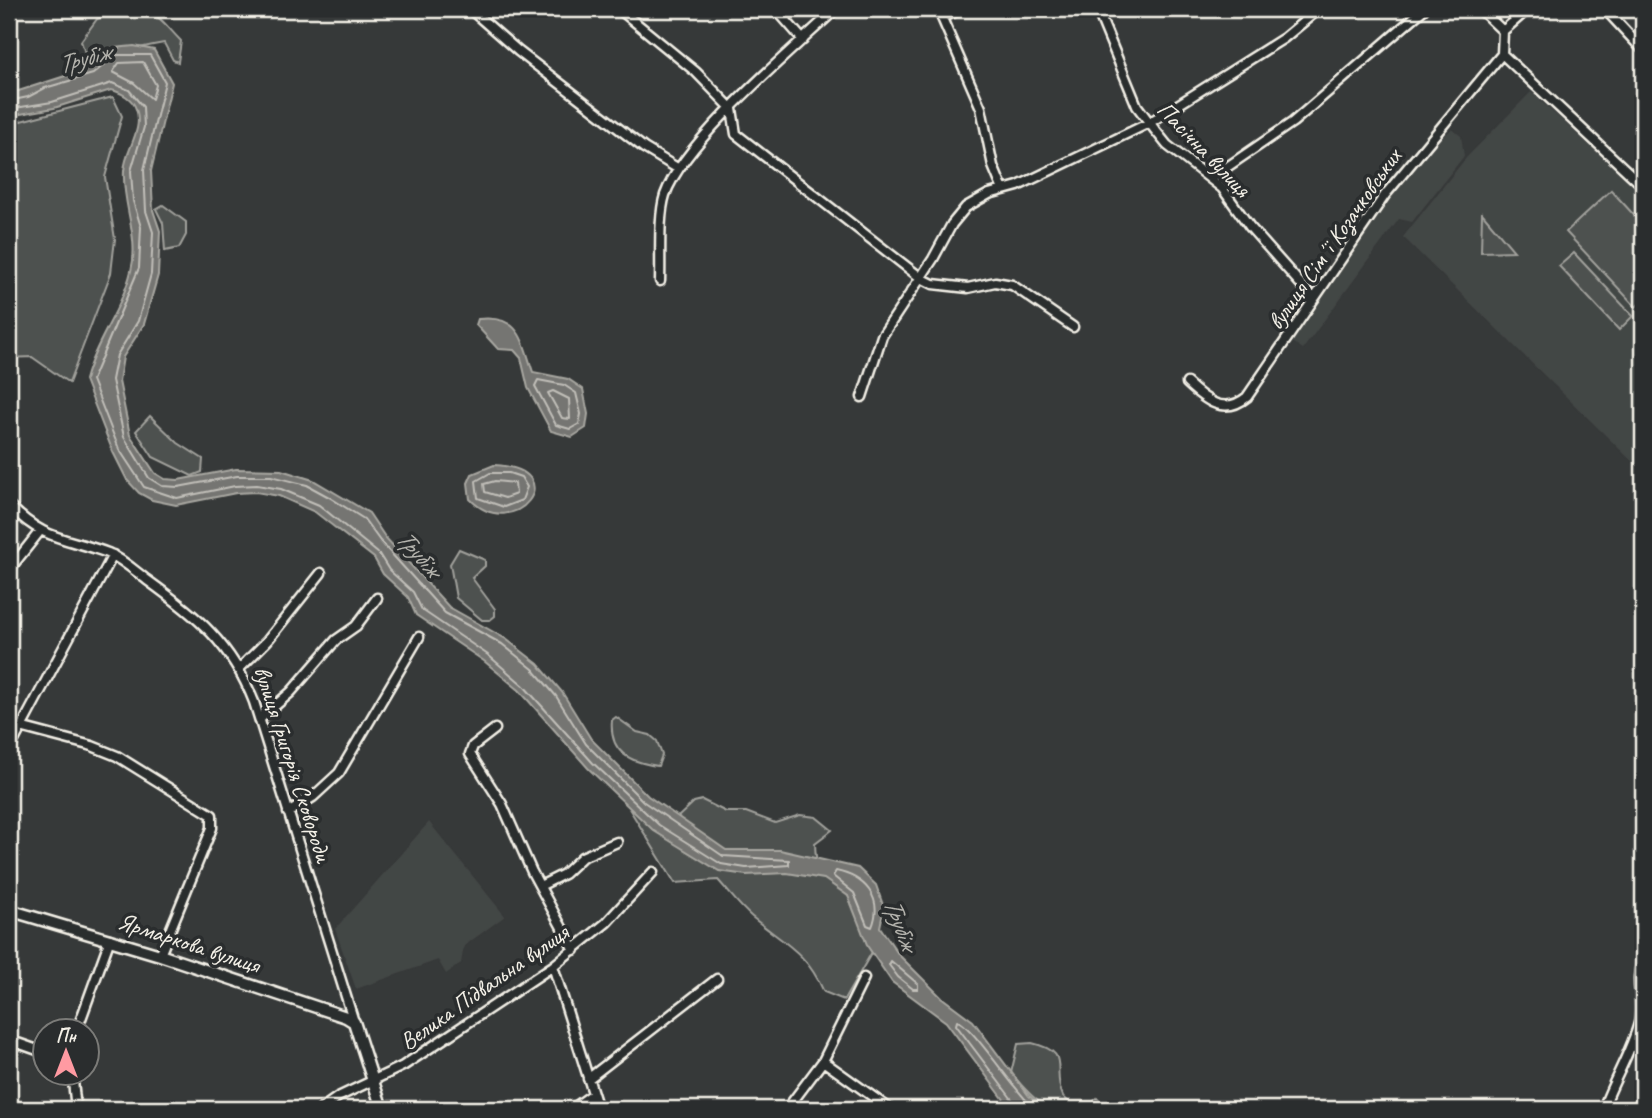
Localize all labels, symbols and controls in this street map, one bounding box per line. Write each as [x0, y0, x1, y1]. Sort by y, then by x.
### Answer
water label: Трубіж [54, 33, 119, 81]
street label: Пасічна вулиця [1151, 95, 1258, 204]
street label: вулиця Сімʼї Козачковських [1260, 141, 1410, 336]
water label: Трубіж [389, 522, 453, 588]
street label: вулиця Григорія Сковороди [247, 662, 339, 867]
water label: Трубіж [876, 893, 928, 960]
street label: Ярмаркова вулиця [114, 906, 265, 981]
street label: Велика Підвальна вулиця [394, 917, 575, 1056]
north arrow [32, 1016, 102, 1086]
text: Пн [56, 1024, 78, 1048]

